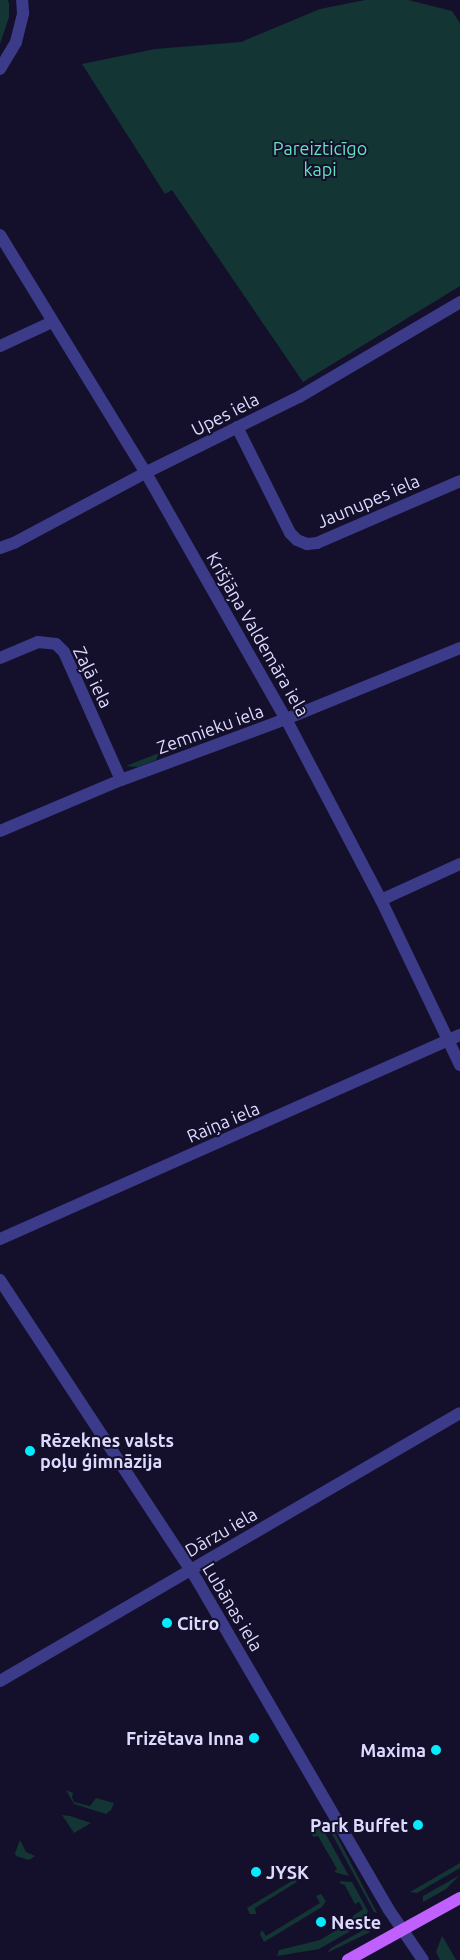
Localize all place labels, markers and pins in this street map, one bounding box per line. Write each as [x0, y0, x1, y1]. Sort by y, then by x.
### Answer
place label: Rēzeknes valsts poļu ģimnāzija [40, 1430, 174, 1472]
marker: Rēzeknes valsts poļu ģimnāzija [24, 1445, 36, 1457]
place label: Citro [177, 1612, 219, 1634]
marker: Citro [161, 1617, 173, 1629]
place label: Frizētava Inna [126, 1727, 244, 1749]
marker: Frizētava Inna [248, 1732, 260, 1744]
place label: Maxima [360, 1739, 426, 1761]
marker: Maxima [430, 1744, 442, 1756]
place label: Park Buffet [310, 1814, 408, 1836]
marker: Park Buffet [412, 1819, 424, 1831]
place label: JYSK [266, 1861, 309, 1883]
marker: JYSK [250, 1866, 262, 1878]
place label: Neste [331, 1911, 381, 1933]
marker: Neste [315, 1916, 327, 1928]

